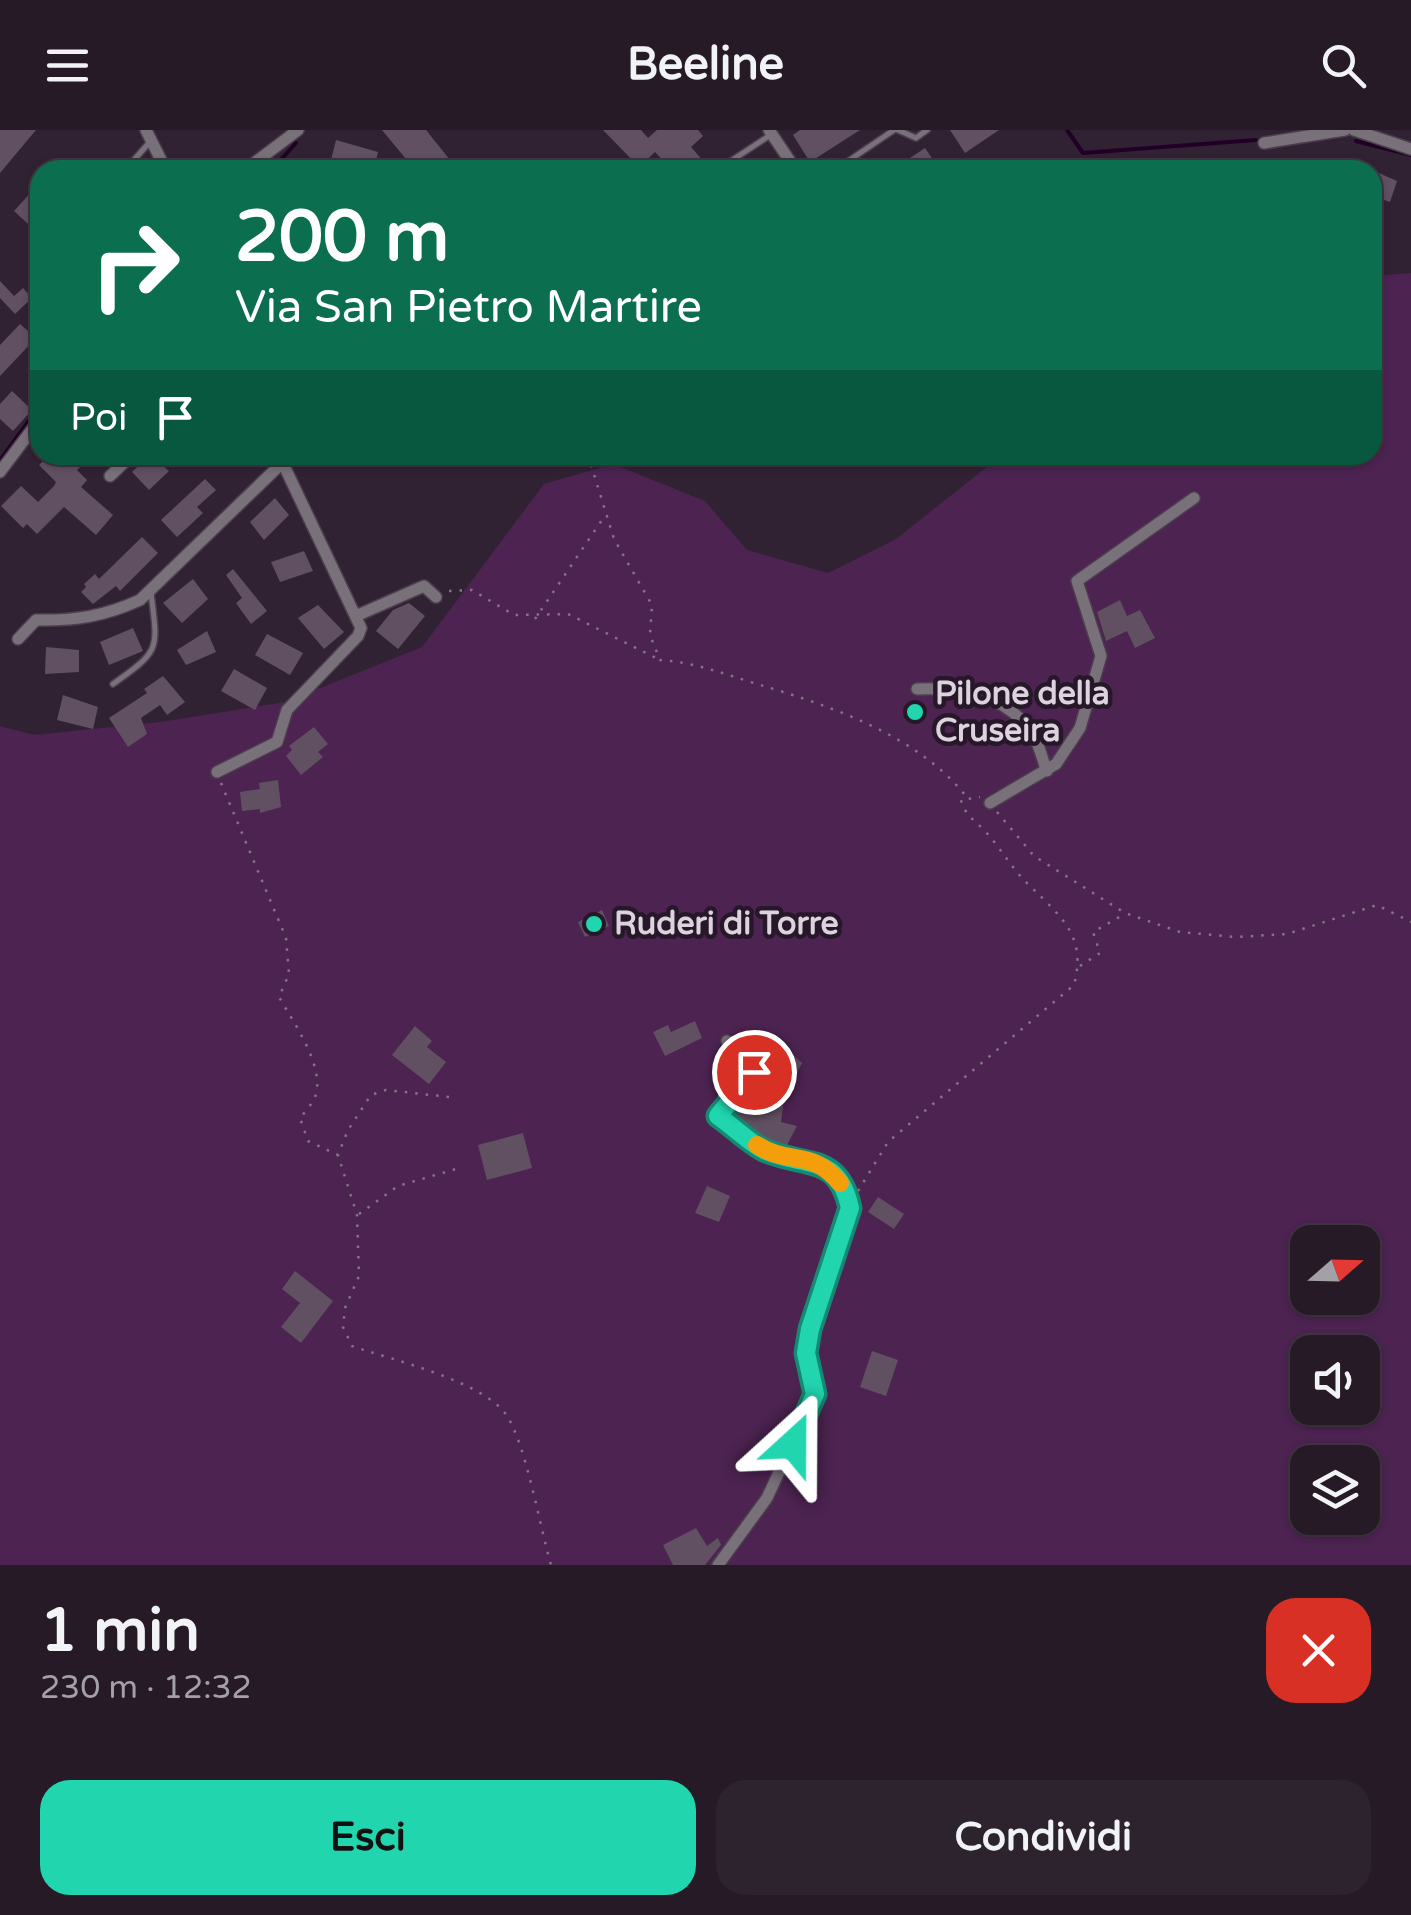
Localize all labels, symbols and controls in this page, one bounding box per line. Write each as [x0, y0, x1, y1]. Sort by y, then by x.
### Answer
icon: menu [40, 38, 95, 93]
text: Beeline [627, 38, 784, 92]
icon: search [1316, 38, 1371, 93]
text: 200 m [235, 196, 449, 280]
icon: right [70, 200, 200, 330]
text: Via San Pietro Martire [235, 281, 702, 335]
icon: arrive [148, 390, 203, 445]
text: Poi [70, 395, 128, 441]
place label: Pilone della Cruseira [935, 675, 1110, 750]
marker: Pilone della Cruseira [904, 701, 926, 723]
place label: Ruderi di Torre [614, 905, 839, 943]
marker: Ruderi di Torre [583, 913, 605, 935]
pin [712, 1030, 797, 1115]
icon: arrive [727, 1045, 782, 1100]
north arrow [1290, 1225, 1380, 1315]
map controls [1290, 1225, 1380, 1535]
button: sound [1290, 1335, 1380, 1425]
position arrow [741, 1392, 845, 1496]
button: layers [1290, 1445, 1380, 1535]
text: 1 min [40, 1595, 200, 1667]
button: close [1266, 1598, 1371, 1703]
text: 230 m · 12:32 [40, 1669, 252, 1707]
button: Esci [40, 1780, 696, 1895]
button: Condividi [716, 1780, 1371, 1895]

